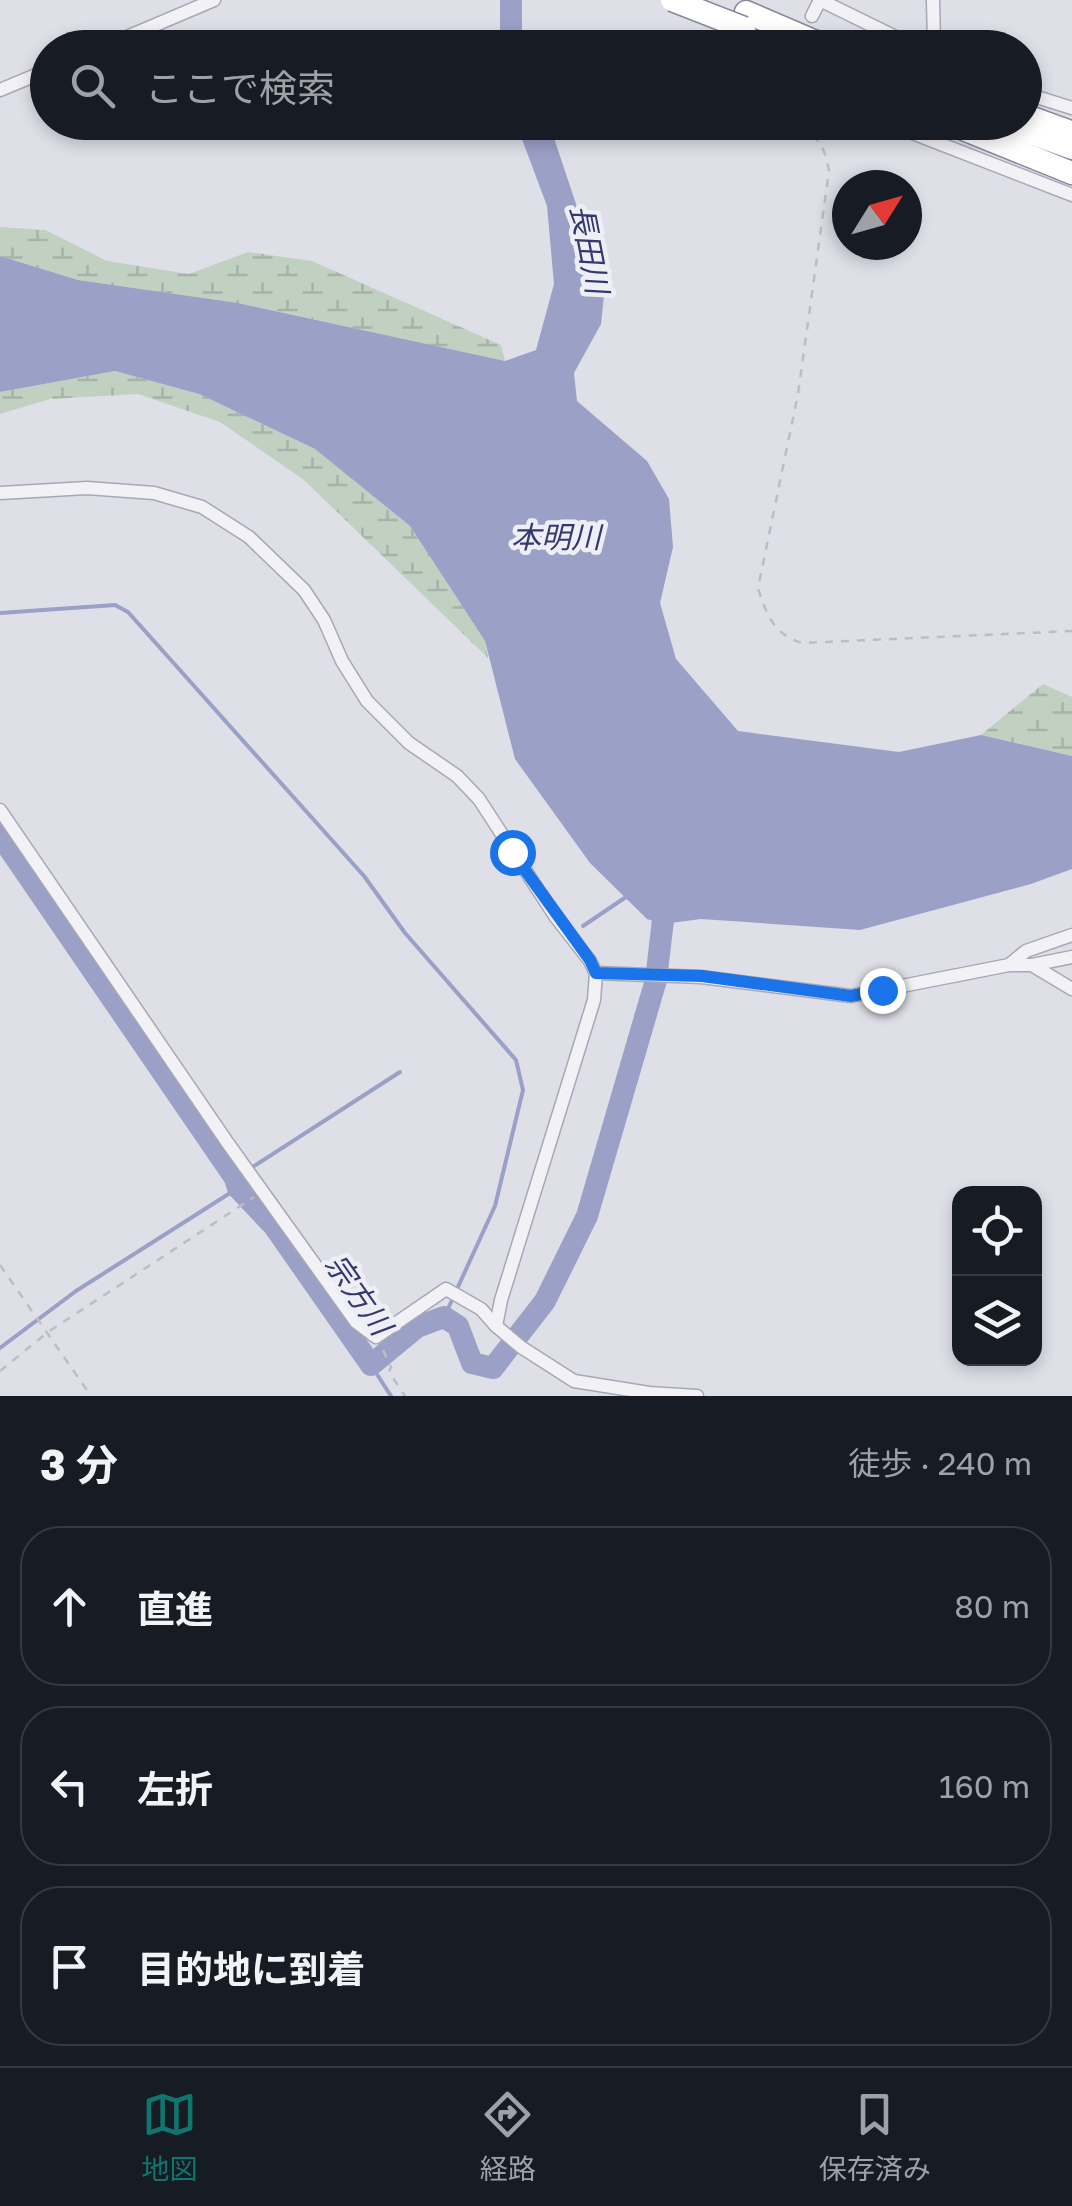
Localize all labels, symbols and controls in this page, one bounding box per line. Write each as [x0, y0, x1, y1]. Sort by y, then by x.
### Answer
search box [30, 30, 1042, 140]
icon: search [65, 58, 120, 113]
text: ここで検索 [145, 65, 335, 110]
north arrow [832, 170, 922, 260]
water label: 長田川 [564, 201, 617, 299]
water label: 本明川 [511, 519, 604, 555]
route start [490, 830, 536, 876]
route end [860, 968, 906, 1014]
map controls [952, 1186, 1042, 1366]
button: locate [952, 1186, 1042, 1276]
water label: 宗方川 [318, 1247, 401, 1344]
button: layers [952, 1276, 1042, 1366]
text: 3 分 [40, 1439, 118, 1489]
text: 徒歩 · 240 m [848, 1444, 1032, 1482]
icon: ahead [42, 1579, 97, 1634]
text: 直進 [137, 1586, 213, 1631]
text: 80 m [954, 1587, 1030, 1625]
icon: left [42, 1759, 97, 1814]
text: 左折 [137, 1766, 213, 1811]
text: 160 m [939, 1767, 1030, 1805]
icon: arrive [42, 1939, 97, 1994]
text: 目的地に到着 [137, 1946, 365, 1991]
tab: 地図 [141, 2087, 197, 2187]
tab: 経路 [480, 2087, 536, 2187]
tab: 保存済み [819, 2087, 931, 2187]

